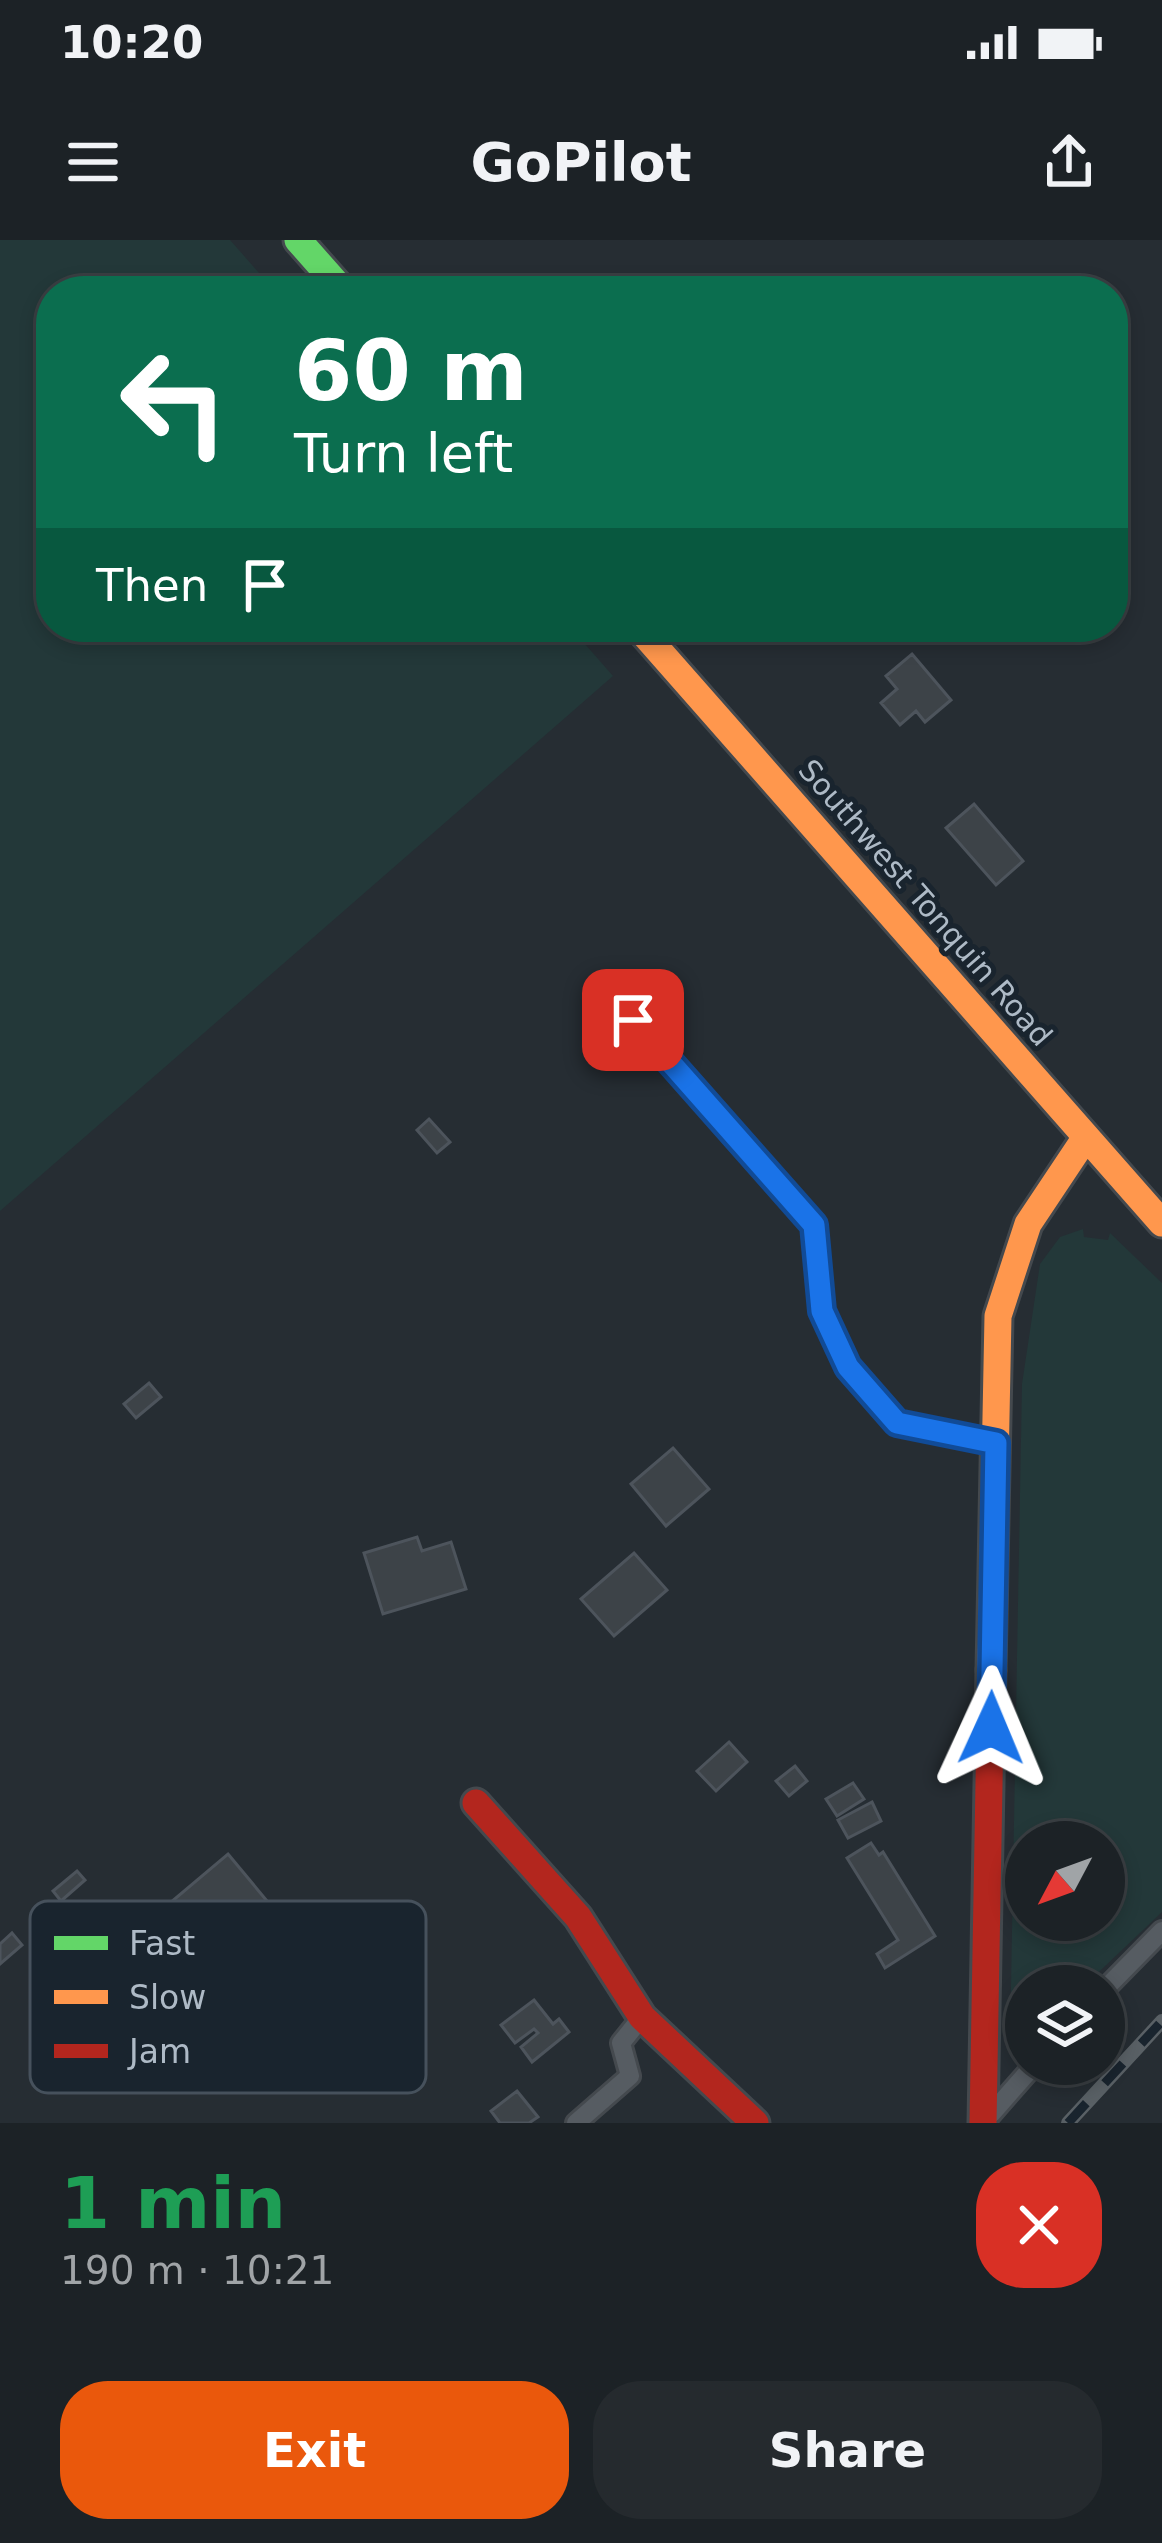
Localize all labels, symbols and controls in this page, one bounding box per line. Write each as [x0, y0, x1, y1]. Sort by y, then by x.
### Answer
text: 10:20 [60, 16, 203, 69]
icon: menu [60, 129, 126, 195]
icon: share [1036, 129, 1102, 195]
text: GoPilot [471, 131, 691, 194]
text: 60 m [294, 322, 528, 420]
icon: left [96, 324, 252, 480]
text: Turn left [294, 422, 513, 485]
icon: arrive [232, 552, 298, 618]
text: Then [96, 559, 208, 612]
street label: Southwest Tonquin Road [791, 752, 1059, 1053]
pin [582, 969, 684, 1071]
icon: arrive [600, 987, 666, 1053]
position arrow [928, 1665, 1054, 1791]
north arrow [1005, 1821, 1125, 1941]
map controls [1005, 1821, 1125, 2085]
legend [30, 1901, 426, 2093]
text: Fast [129, 1924, 195, 1963]
button: layers [1005, 1965, 1125, 2085]
text: Slow [129, 1978, 206, 2017]
text: Jam [127, 2032, 191, 2071]
text: 1 min [60, 2161, 286, 2245]
button: close [976, 2162, 1102, 2288]
text: 190 m · 10:21 [60, 2248, 334, 2293]
button: Exit [60, 2381, 569, 2519]
button: Share [593, 2381, 1102, 2519]

